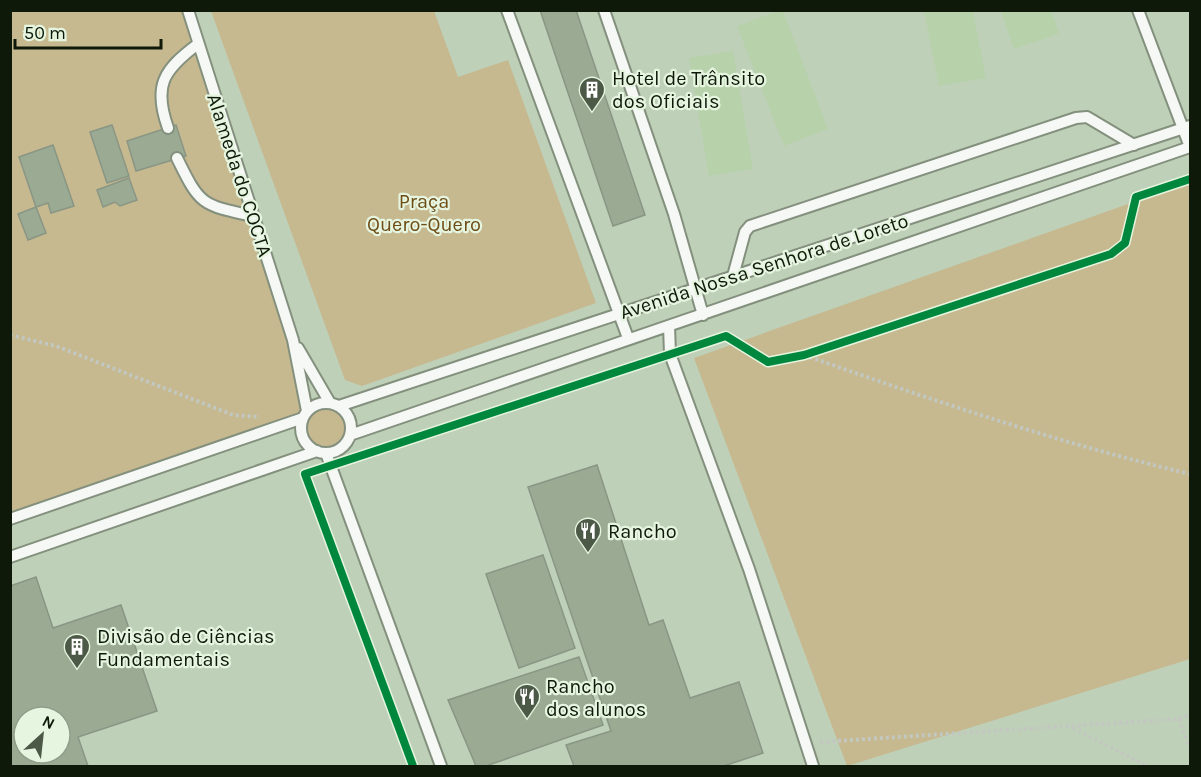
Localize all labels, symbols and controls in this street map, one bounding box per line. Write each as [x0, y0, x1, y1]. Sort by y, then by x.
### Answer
scale bar [15, 12, 160, 50]
text: 50 m [24, 22, 66, 44]
place label: Hotel de Trânsito dos Oficiais [612, 67, 765, 113]
building icon: Hotel de Trânsito dos Oficiais [577, 75, 607, 113]
street label: Alameda do COCTA [202, 91, 277, 260]
park label: Praça Quero-Quero [367, 190, 481, 236]
street label: Avenida Nossa Senhora de Loreto [617, 209, 911, 324]
restaurant icon: Rancho [573, 516, 603, 554]
place label: Rancho [608, 520, 677, 543]
place label: Divisão de Ciências Fundamentais [97, 625, 275, 671]
building icon: Divisão de Ciências Fundamentais [62, 632, 92, 670]
place label: Rancho dos alunos [546, 675, 646, 721]
restaurant icon: Rancho dos alunos [512, 682, 542, 720]
north arrow [12, 705, 72, 765]
text: N [39, 711, 58, 733]

